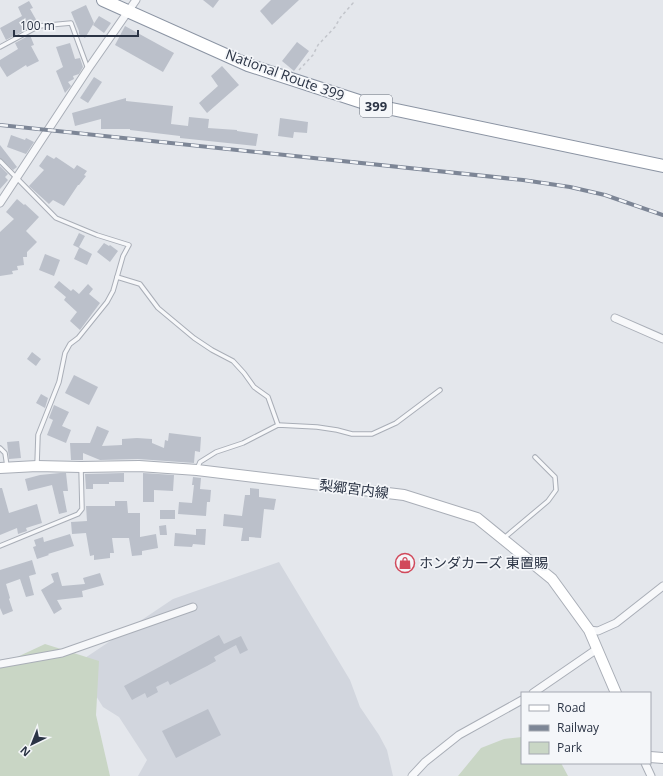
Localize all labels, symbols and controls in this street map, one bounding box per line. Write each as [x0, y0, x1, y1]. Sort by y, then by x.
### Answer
scale bar [14, 12, 138, 38]
text: 100 m [20, 17, 55, 34]
street label: National Route 399 [223, 44, 347, 105]
road number: 399 [360, 95, 392, 117]
street label: 梨郷宮内線 [318, 475, 390, 502]
shop icon: ホンダカーズ 東置賜 [394, 552, 416, 574]
place label: ホンダカーズ 東置賜 [419, 553, 548, 572]
legend [521, 692, 651, 764]
text: Road [557, 699, 586, 716]
text: Railway [557, 719, 600, 736]
north arrow [12, 724, 52, 764]
text: Park [557, 739, 583, 756]
text: N [16, 743, 33, 760]

